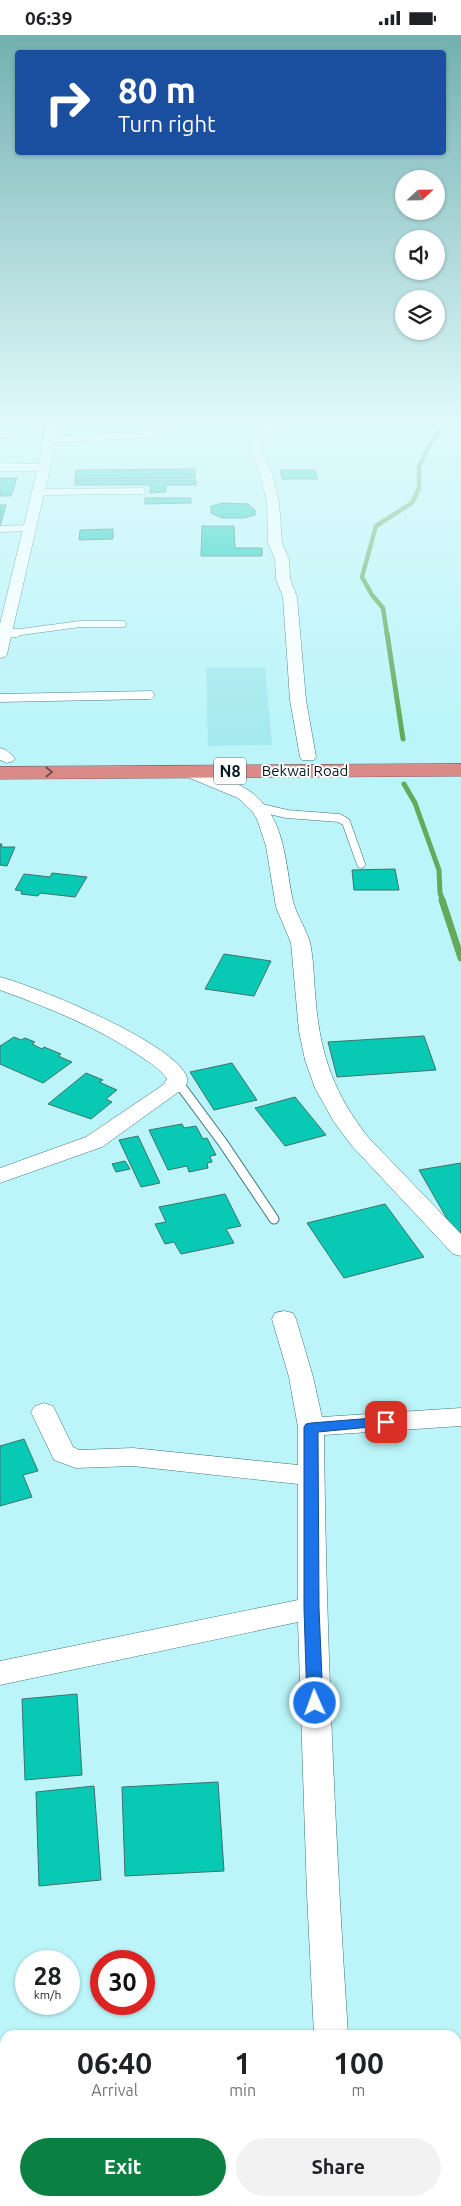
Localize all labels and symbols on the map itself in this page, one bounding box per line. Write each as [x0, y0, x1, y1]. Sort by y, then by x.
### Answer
north arrow [395, 170, 445, 220]
road number: N8 [214, 757, 246, 784]
street label: Bekwai Road [262, 762, 348, 779]
one-way arrow [45, 767, 53, 777]
pin [365, 1401, 407, 1443]
position arrow [288, 1676, 340, 1728]
speed limit sign: 30 [90, 1950, 155, 2015]

